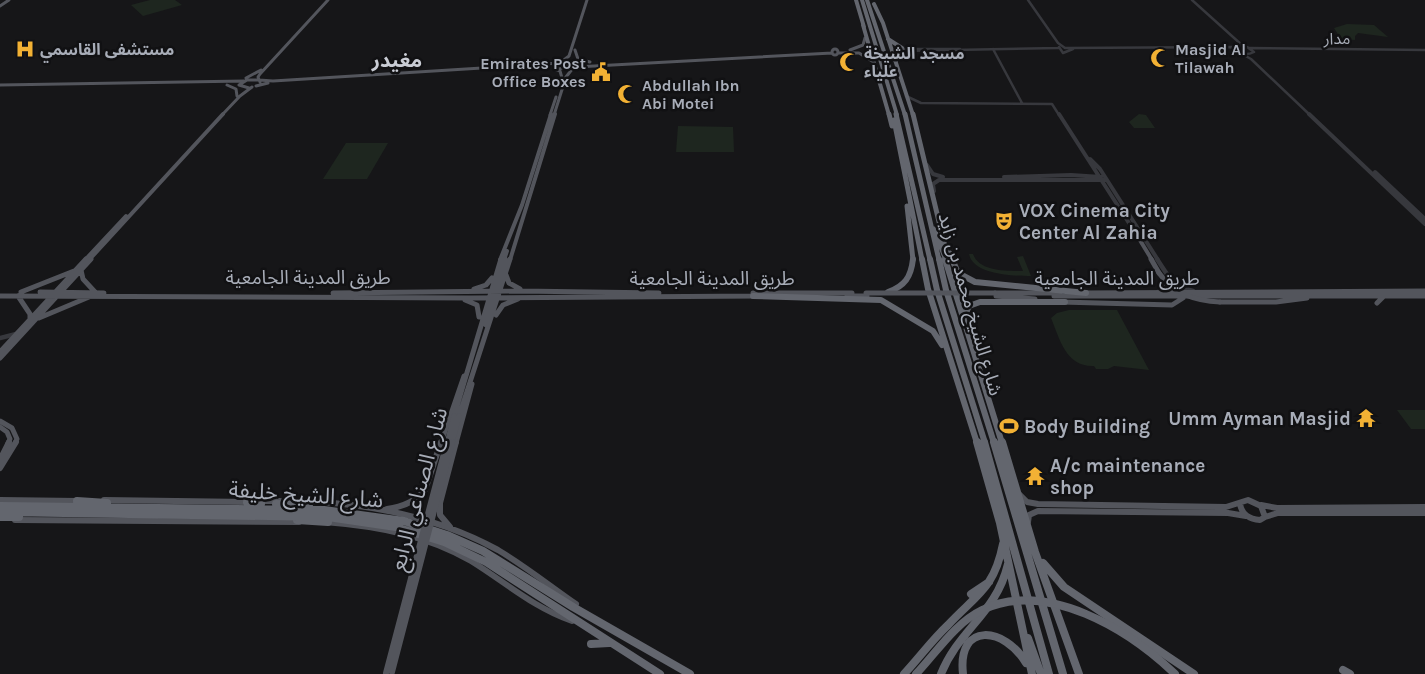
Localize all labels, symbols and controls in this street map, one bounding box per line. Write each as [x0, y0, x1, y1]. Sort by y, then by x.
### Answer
street label: مدار [1323, 29, 1350, 48]
hospital icon: مستشفى القاسمي [14, 38, 36, 60]
place label: مستشفى القاسمي [40, 40, 174, 63]
place label: Masjid Al Tilawah [1175, 40, 1246, 77]
place label: مسجد الشيخة علياء [864, 44, 965, 81]
mosque icon: Masjid Al Tilawah [1149, 47, 1171, 69]
district label: مغيدر [371, 49, 422, 72]
mosque icon: مسجد الشيخة علياء [838, 51, 860, 73]
place label: Emirates Post Office Boxes [480, 54, 586, 91]
public building icon: Emirates Post Office Boxes [590, 61, 612, 83]
place label: Abdullah Ibn Abi Motei [642, 76, 739, 113]
mosque icon: Abdullah Ibn Abi Motei [616, 83, 638, 105]
place label: VOX Cinema City Center Al Zahia [1019, 200, 1170, 244]
street label: شارع الشيخ محمد بن زايد [931, 210, 1007, 399]
theatre icon: VOX Cinema City Center Al Zahia [993, 210, 1015, 232]
street label: طريق المدينة الجامعية [225, 267, 391, 289]
street label: طريق المدينة الجامعية [629, 268, 795, 290]
street label: طريق المدينة الجامعية [1034, 268, 1200, 290]
street label: شارع الصناعي الرابع [385, 405, 456, 575]
temple icon: Umm Ayman Masjid [1355, 407, 1377, 429]
place label: Umm Ayman Masjid [1168, 408, 1351, 430]
sports icon: Body Building [998, 415, 1020, 437]
place label: Body Building [1024, 416, 1150, 438]
place label: A/c maintenance shop [1050, 455, 1205, 499]
temple icon: A/c maintenance shop [1024, 465, 1046, 487]
street label: شارع الشيخ خليفة [228, 477, 384, 516]

